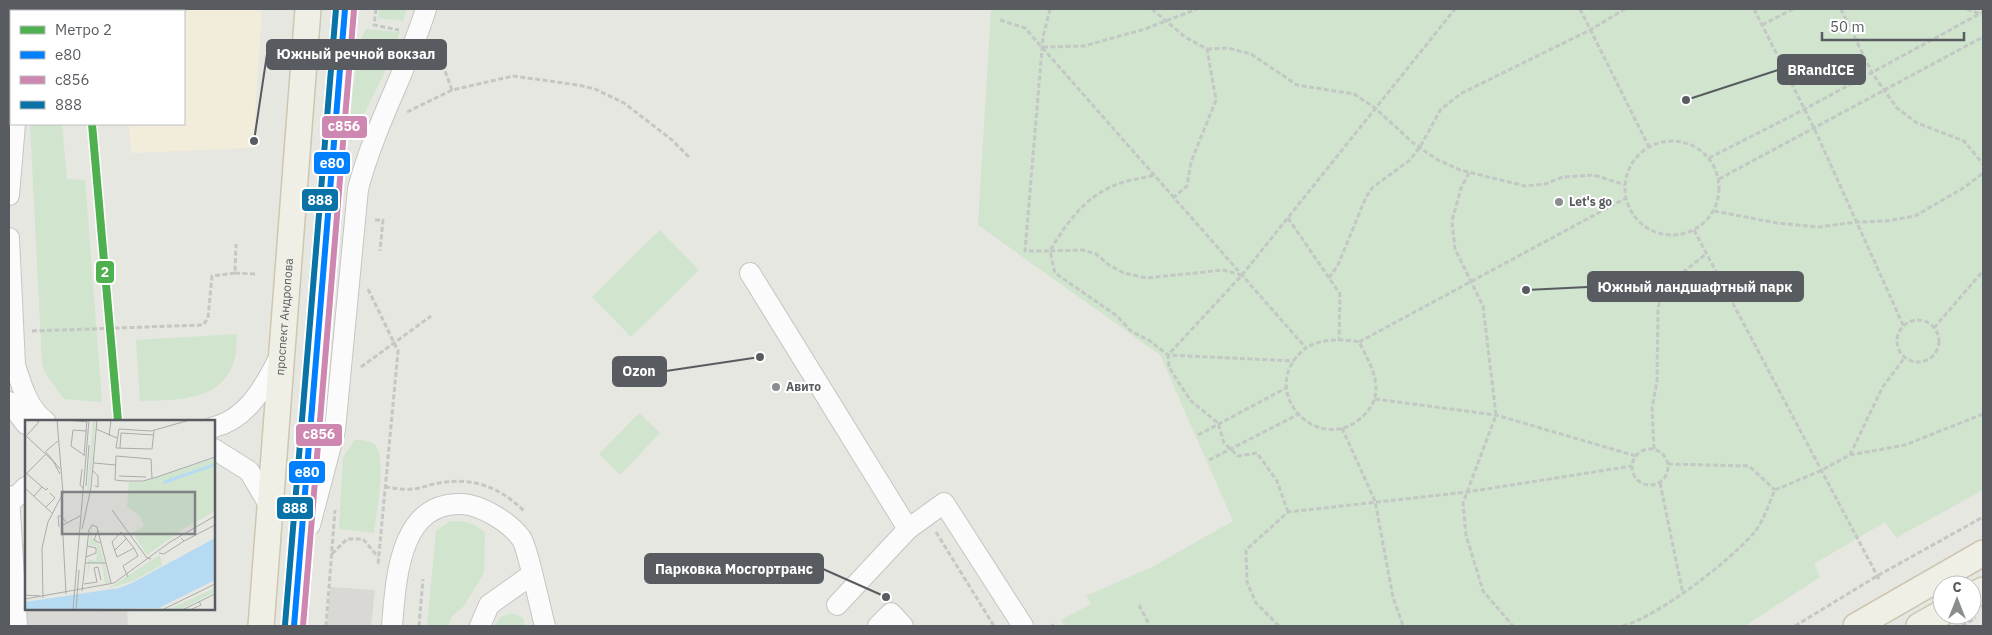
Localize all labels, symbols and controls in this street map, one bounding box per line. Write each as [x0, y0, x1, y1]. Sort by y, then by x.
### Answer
legend [10, 10, 185, 125]
scale bar [1822, 10, 1964, 42]
text: 50 m [1830, 17, 1865, 36]
text: Метро 2 [55, 20, 112, 39]
callout: Южный речной вокзал [267, 40, 446, 69]
text: е80 [55, 45, 81, 64]
text: Южный речной вокзал [277, 45, 435, 63]
callout: BRandICE [1778, 55, 1865, 84]
text: BRandICE [1787, 61, 1855, 79]
text: с856 [55, 70, 90, 89]
text: 888 [55, 95, 82, 114]
line badge: с856 [321, 115, 368, 139]
text: с856 [328, 117, 360, 135]
line badge: е80 [313, 151, 351, 175]
text: е80 [320, 154, 344, 172]
line badge: 888 [301, 188, 339, 212]
text: 888 [307, 191, 333, 209]
place label: Let's go [1569, 194, 1612, 209]
marker: Let's go [1553, 196, 1565, 208]
street label: проспект Андропова [272, 257, 296, 376]
line badge: 2 [95, 260, 115, 284]
text: 2 [101, 263, 109, 281]
callout: Южный ландшафтный парк [1588, 272, 1803, 301]
text: Южный ландшафтный парк [1597, 278, 1793, 296]
callout: Ozon [613, 357, 666, 386]
text: Ozon [622, 362, 656, 380]
place label: Авито [786, 379, 821, 394]
marker: Авито [770, 381, 782, 393]
inset map [25, 420, 215, 610]
line badge: с856 [295, 423, 343, 447]
text: с856 [303, 425, 335, 443]
line badge: е80 [288, 460, 326, 484]
text: е80 [295, 463, 319, 481]
line badge: 888 [276, 496, 314, 520]
text: 888 [282, 499, 308, 517]
callout: Парковка Мосгортранс [645, 554, 823, 583]
text: Парковка Мосгортранс [655, 560, 813, 578]
north arrow [1932, 575, 1982, 625]
text: С [1952, 578, 1962, 596]

